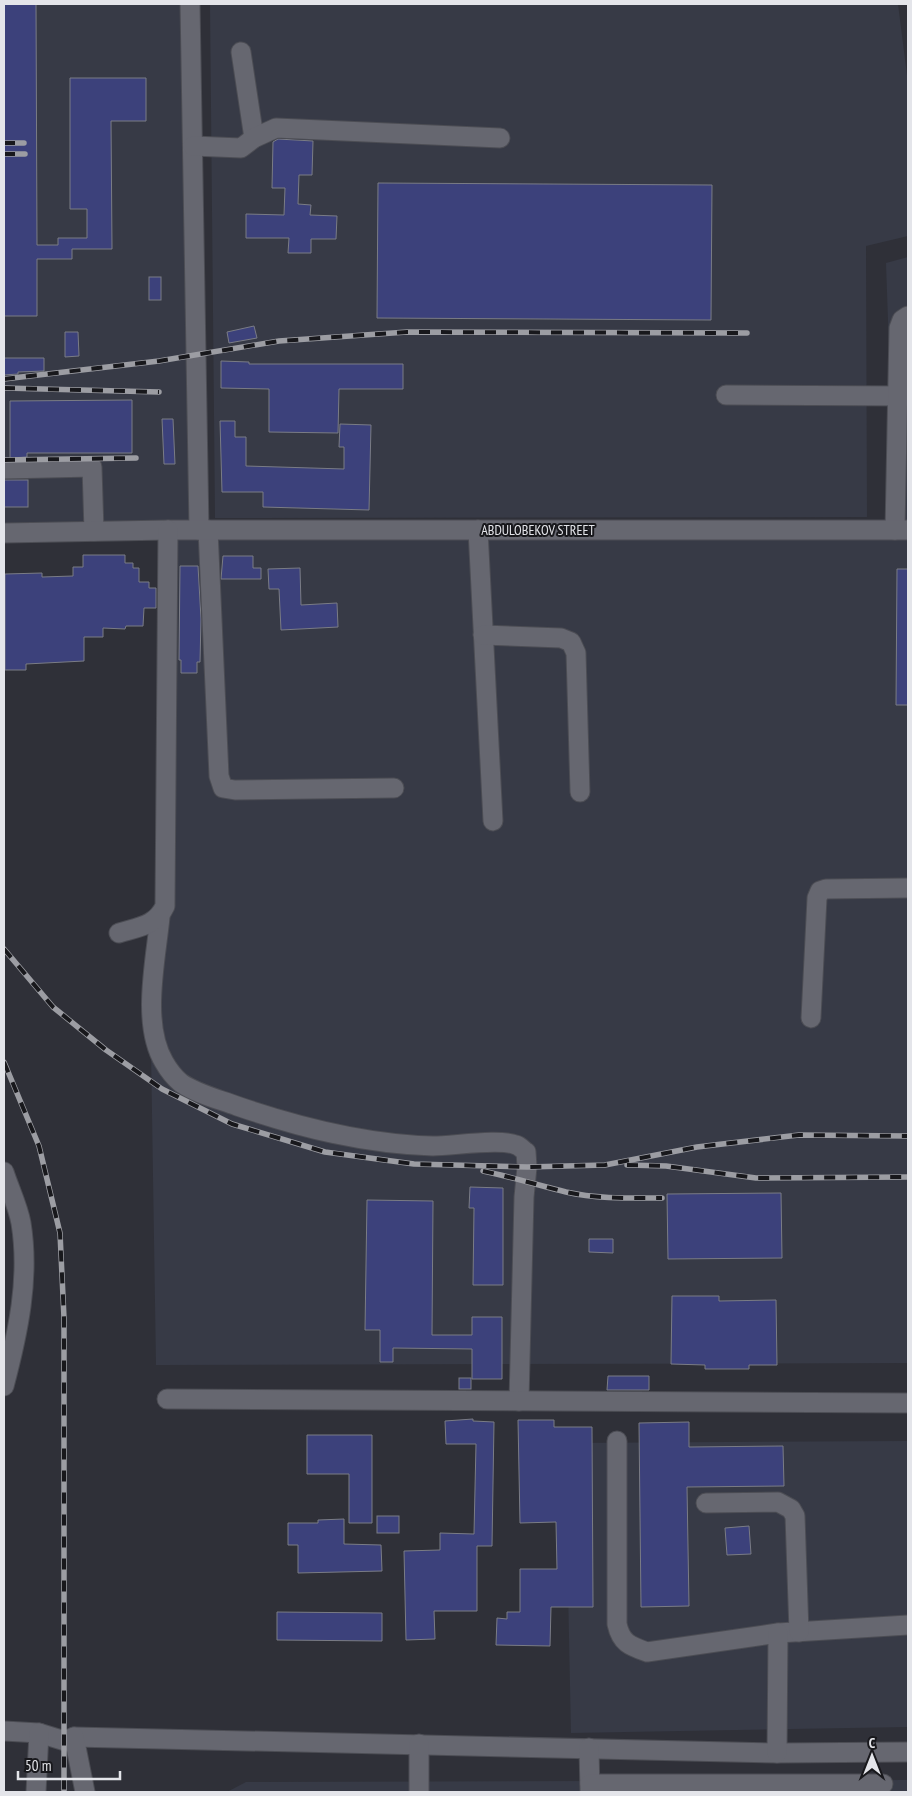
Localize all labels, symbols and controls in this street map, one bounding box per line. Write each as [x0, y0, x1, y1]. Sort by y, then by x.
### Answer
street label: ABDULOBEKOV STREET [481, 521, 595, 539]
north arrow [847, 1731, 897, 1781]
text: С [869, 1734, 876, 1752]
scale bar [18, 1748, 120, 1780]
text: 50 m [25, 1756, 51, 1775]

